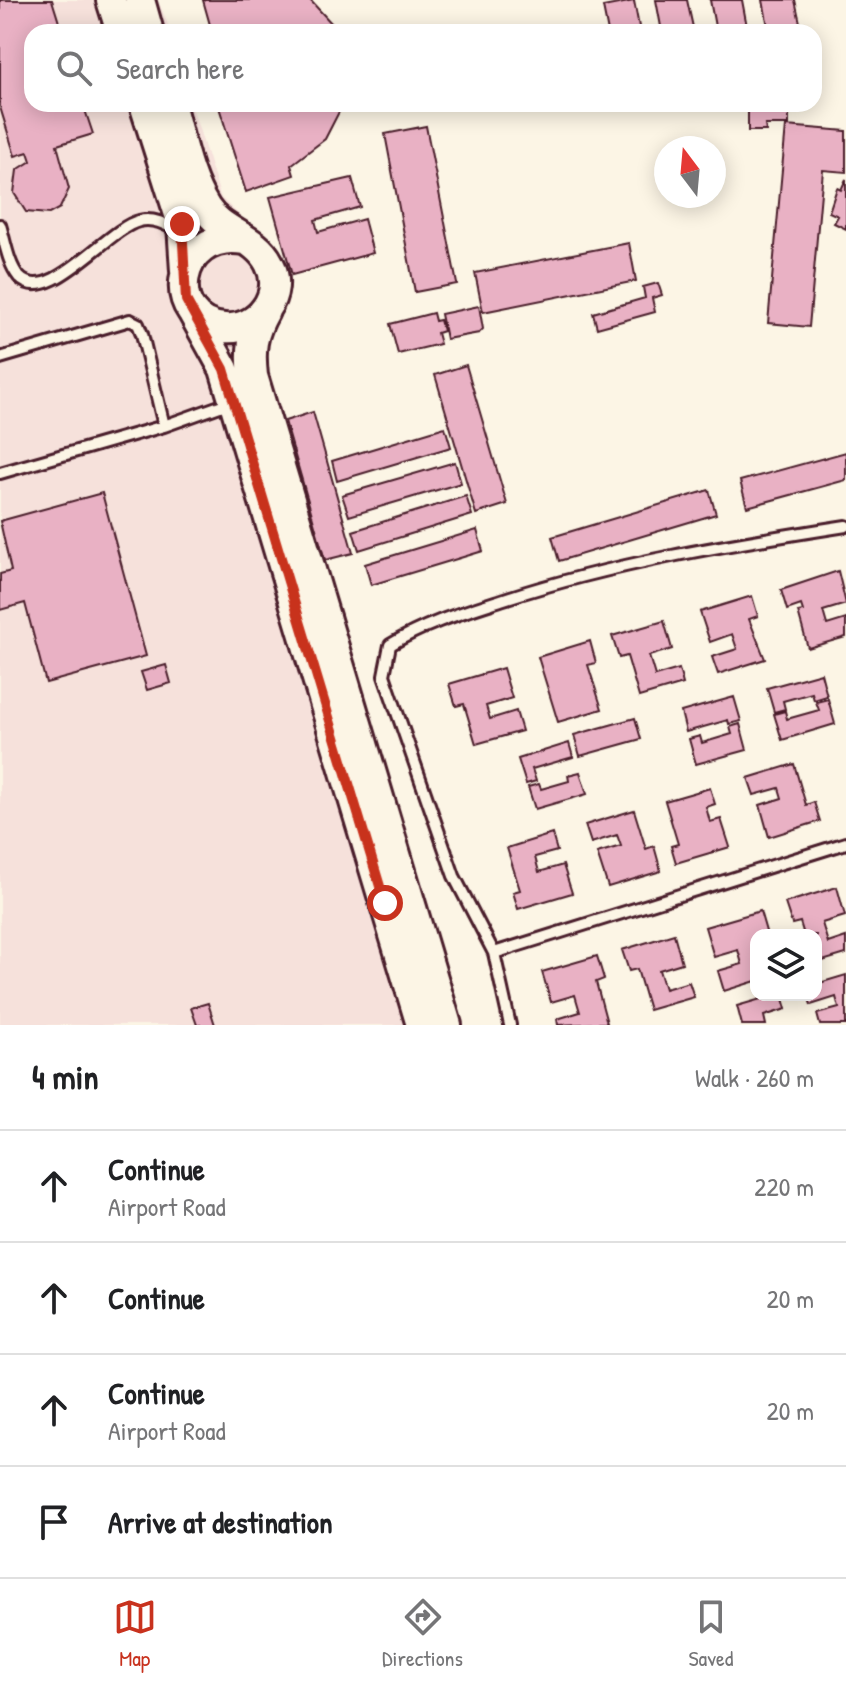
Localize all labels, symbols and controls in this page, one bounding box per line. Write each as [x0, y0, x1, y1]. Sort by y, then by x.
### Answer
search box [24, 24, 822, 112]
icon: search [52, 46, 96, 90]
text: Search here [116, 48, 244, 88]
north arrow [654, 136, 726, 208]
route end [164, 206, 200, 242]
route start [367, 885, 403, 921]
map controls [750, 929, 822, 1001]
button: layers [750, 929, 822, 1001]
text: 4 min [32, 1054, 99, 1100]
text: Walk · 260 m [695, 1060, 814, 1095]
text: Continue [108, 1149, 205, 1189]
icon: ahead [32, 1164, 76, 1208]
text: 220 m [754, 1169, 814, 1204]
text: Airport Road [108, 1189, 226, 1224]
icon: ahead [32, 1276, 76, 1320]
text: Continue [108, 1278, 205, 1318]
text: 20 m [767, 1281, 814, 1316]
text: Continue [108, 1373, 205, 1413]
icon: ahead [32, 1388, 76, 1432]
text: 20 m [767, 1393, 814, 1428]
text: Airport Road [108, 1413, 226, 1448]
icon: arrive [32, 1500, 76, 1544]
text: Arrive at destination [108, 1502, 333, 1542]
tab: Map [113, 1595, 157, 1673]
tab: Directions [382, 1595, 463, 1673]
tab: Saved [688, 1595, 733, 1673]

